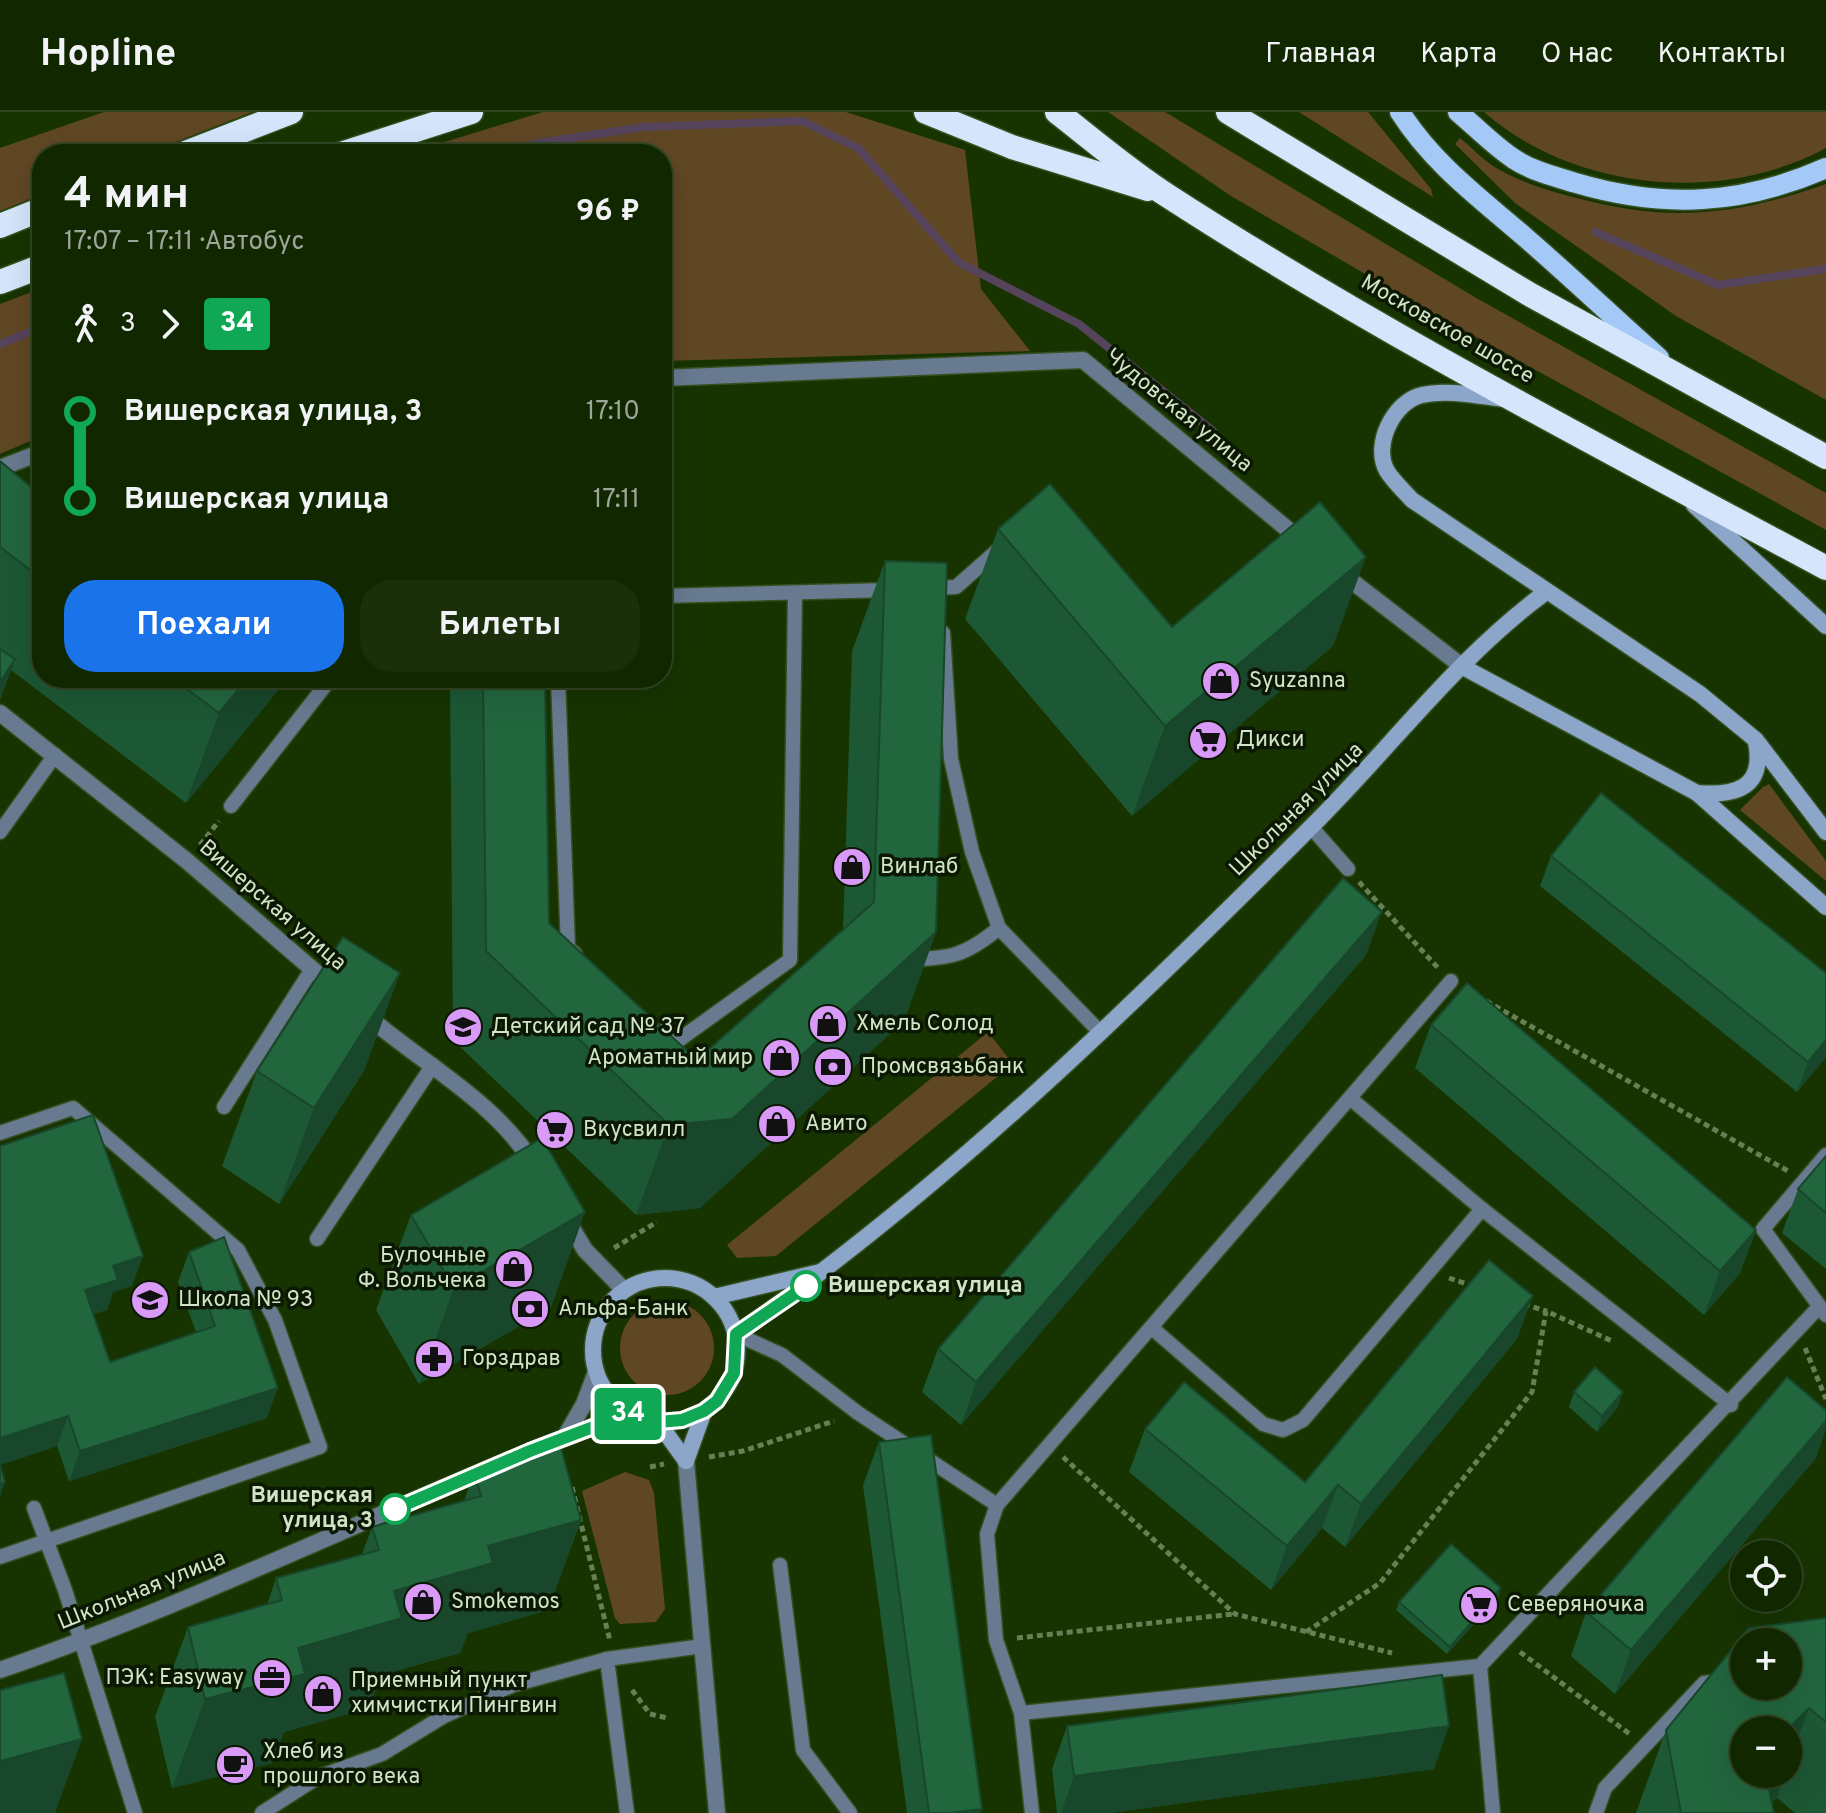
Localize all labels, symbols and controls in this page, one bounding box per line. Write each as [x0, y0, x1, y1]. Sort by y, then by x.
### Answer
text: Hopline [40, 31, 176, 80]
text: Главная [1265, 37, 1376, 73]
text: Карта [1420, 37, 1497, 73]
text: О нас [1541, 37, 1614, 73]
text: Контакты [1658, 37, 1786, 73]
text: 4 мин [64, 168, 189, 224]
text: 96 ₽ [576, 194, 640, 231]
text: 17:07 – 17:11 · Автобус [64, 226, 304, 259]
street label: Московское шоссе [1356, 269, 1538, 391]
icon: walk [64, 302, 108, 346]
icon: forward [148, 302, 192, 346]
text: 34 [220, 306, 254, 342]
text: 3 [120, 308, 136, 341]
street label: Чудовская улица [1099, 343, 1257, 479]
text: Вишерская улица, 3 [124, 394, 423, 431]
text: 17:10 [586, 396, 640, 429]
text: Вишерская улица [124, 482, 389, 519]
text: 17:11 [593, 484, 640, 517]
button: Поехали [64, 580, 344, 672]
button: Билеты [360, 580, 640, 672]
shop icon: Syuzanna [1200, 660, 1242, 702]
place label: Syuzanna [1249, 668, 1345, 695]
supermarket icon: Дикси [1187, 719, 1229, 761]
place label: Дикси [1236, 727, 1304, 754]
street label: Школьная улица [1224, 737, 1370, 883]
street label: Вишерская улица [193, 835, 351, 977]
shop icon: Винлаб [831, 846, 873, 888]
place label: Винлаб [880, 854, 958, 881]
shop icon: Хмель Солод [807, 1003, 849, 1045]
school or university icon: Детский сад № 37 [442, 1006, 484, 1048]
place label: Хмель Солод [856, 1011, 994, 1038]
place label: Детский сад № 37 [491, 1014, 685, 1041]
shop icon: Ароматный мир [760, 1037, 802, 1079]
place label: Ароматный мир [587, 1045, 753, 1072]
bank icon: Промсвязьбанк [812, 1046, 854, 1088]
place label: Промсвязьбанк [861, 1054, 1025, 1081]
shop icon: Авито [756, 1103, 798, 1145]
supermarket icon: Вкусвилл [534, 1109, 576, 1151]
place label: Авито [805, 1111, 868, 1138]
place label: Вкусвилл [583, 1117, 685, 1144]
place label: Булочные Ф. Вольчека [358, 1243, 486, 1295]
shop icon: Булочные Ф. Вольчека [493, 1248, 535, 1290]
marker: Вишерская улица [791, 1271, 821, 1301]
place label: Вишерская улица [828, 1273, 1023, 1300]
school or university icon: Школа № 93 [129, 1279, 171, 1321]
place label: Школа № 93 [178, 1287, 313, 1314]
bank icon: Альфа-Банк [509, 1288, 551, 1330]
place label: Альфа-Банк [558, 1296, 689, 1323]
pharmacy icon: Горздрав [413, 1338, 455, 1380]
place label: Горздрав [462, 1346, 561, 1373]
line badge: 34 [592, 1388, 664, 1440]
text: 34 [611, 1396, 645, 1432]
place label: Вишерская улица, 3 [251, 1483, 373, 1535]
marker: Вишерская улица, 3 [380, 1494, 410, 1524]
map controls [1730, 1540, 1802, 1788]
button: locate [1730, 1540, 1802, 1612]
street label: Школьная улица [54, 1545, 230, 1637]
shop icon: Smokemos [402, 1581, 444, 1623]
supermarket icon: Северяночка [1458, 1584, 1500, 1626]
place label: Smokemos [451, 1589, 560, 1616]
place label: Северяночка [1507, 1592, 1645, 1619]
button: + [1730, 1628, 1802, 1700]
office icon: ПЭК: Easyway [251, 1657, 293, 1699]
place label: ПЭК: Easyway [105, 1665, 244, 1692]
place label: Приемный пункт химчистки Пингвин [351, 1668, 557, 1720]
shop icon: Приемный пункт химчистки Пингвин [302, 1673, 344, 1715]
button: − [1730, 1716, 1802, 1788]
place label: Хлеб из прошлого века [263, 1739, 420, 1791]
cafe icon: Хлеб из прошлого века [214, 1744, 256, 1786]

